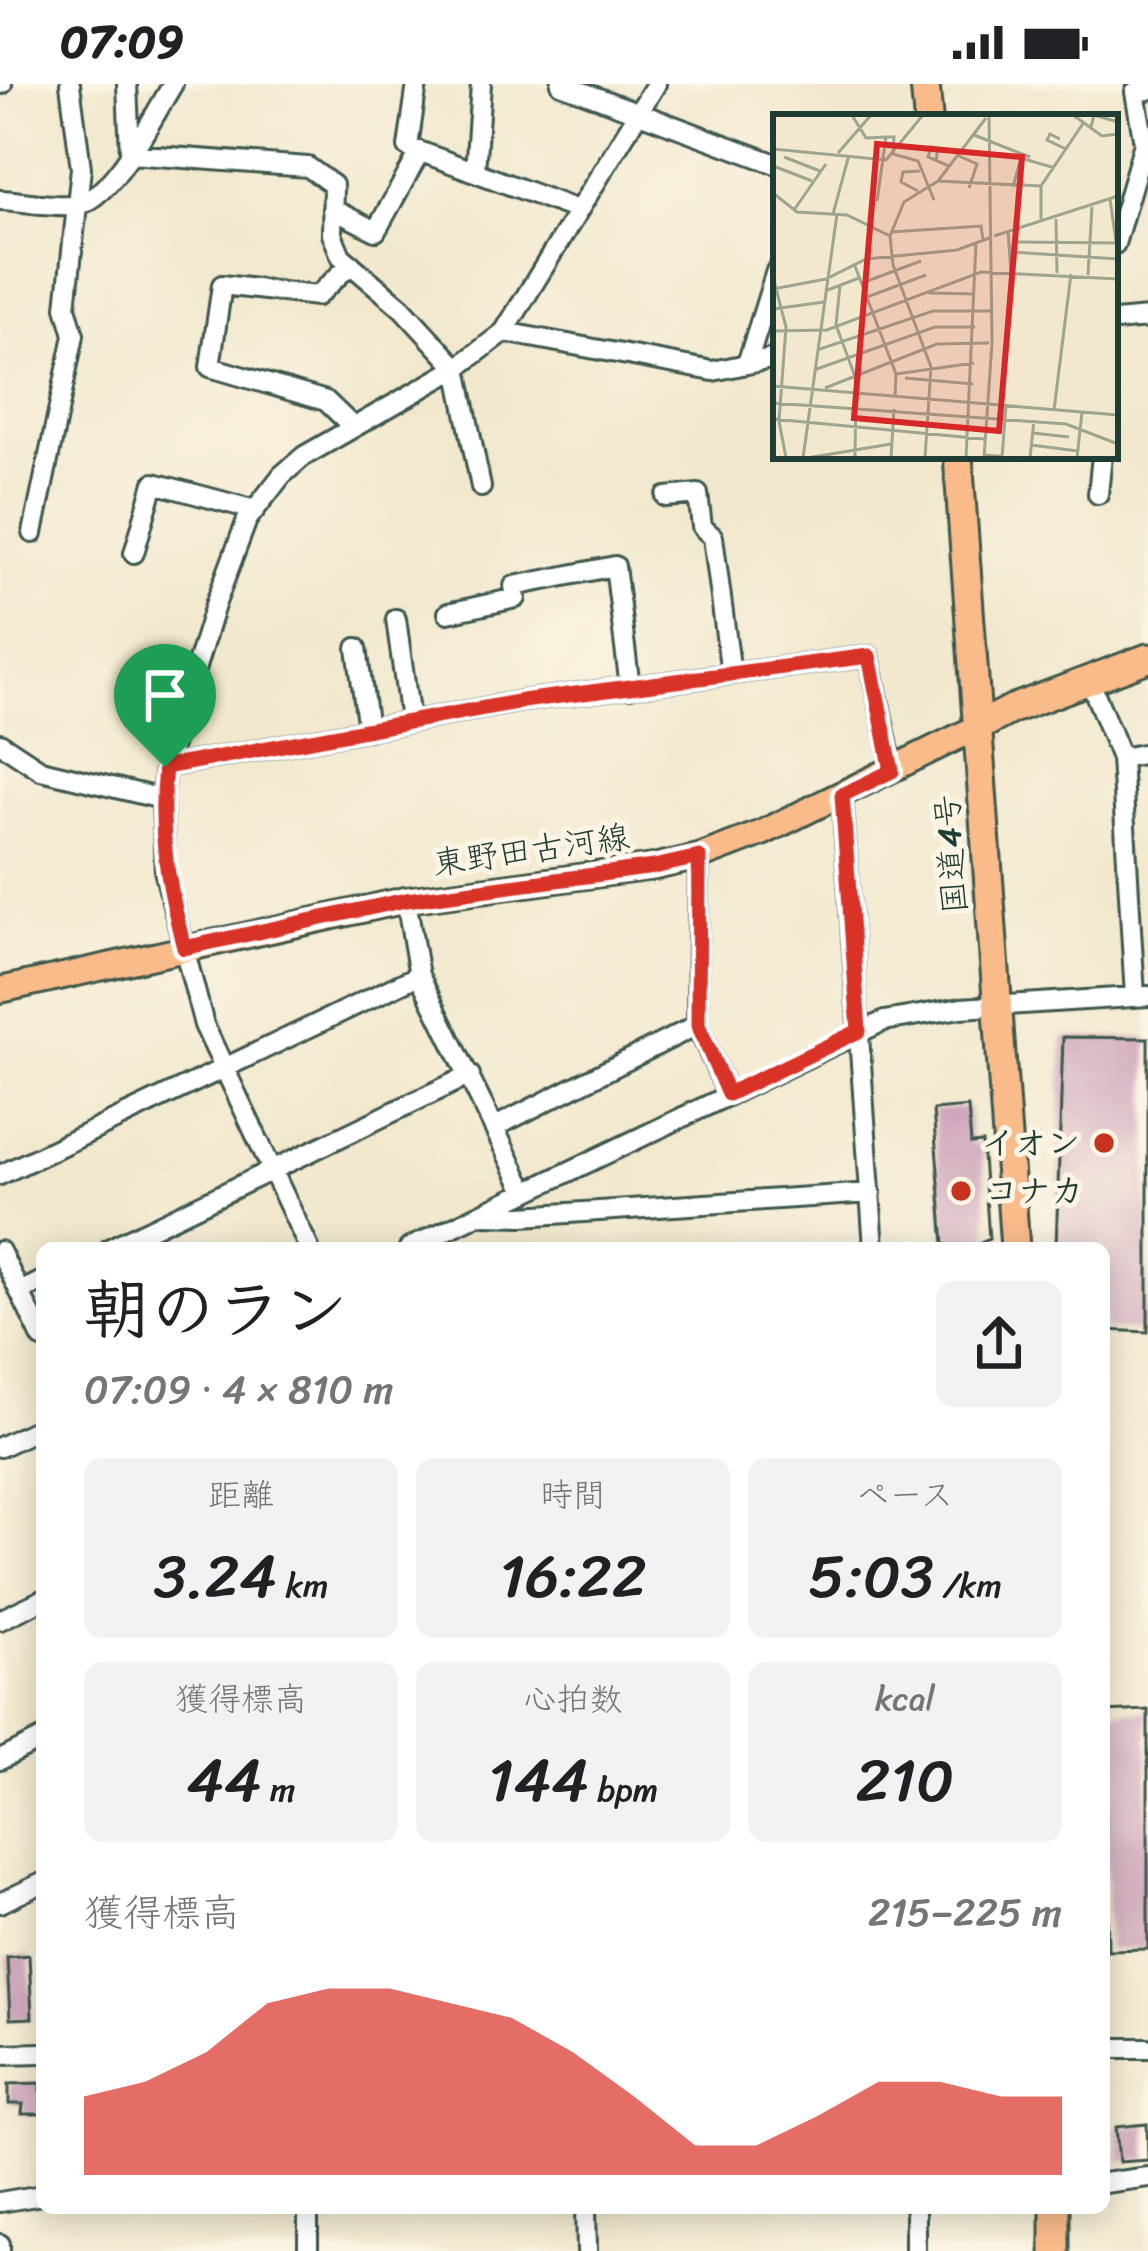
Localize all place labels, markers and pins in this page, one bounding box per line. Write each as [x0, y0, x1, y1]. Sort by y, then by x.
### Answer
pin [114, 644, 216, 767]
place label: イオン [982, 1114, 1080, 1172]
marker: イオン [1091, 1130, 1117, 1156]
place label: コナカ [985, 1162, 1084, 1220]
marker: コナカ [948, 1178, 974, 1204]

